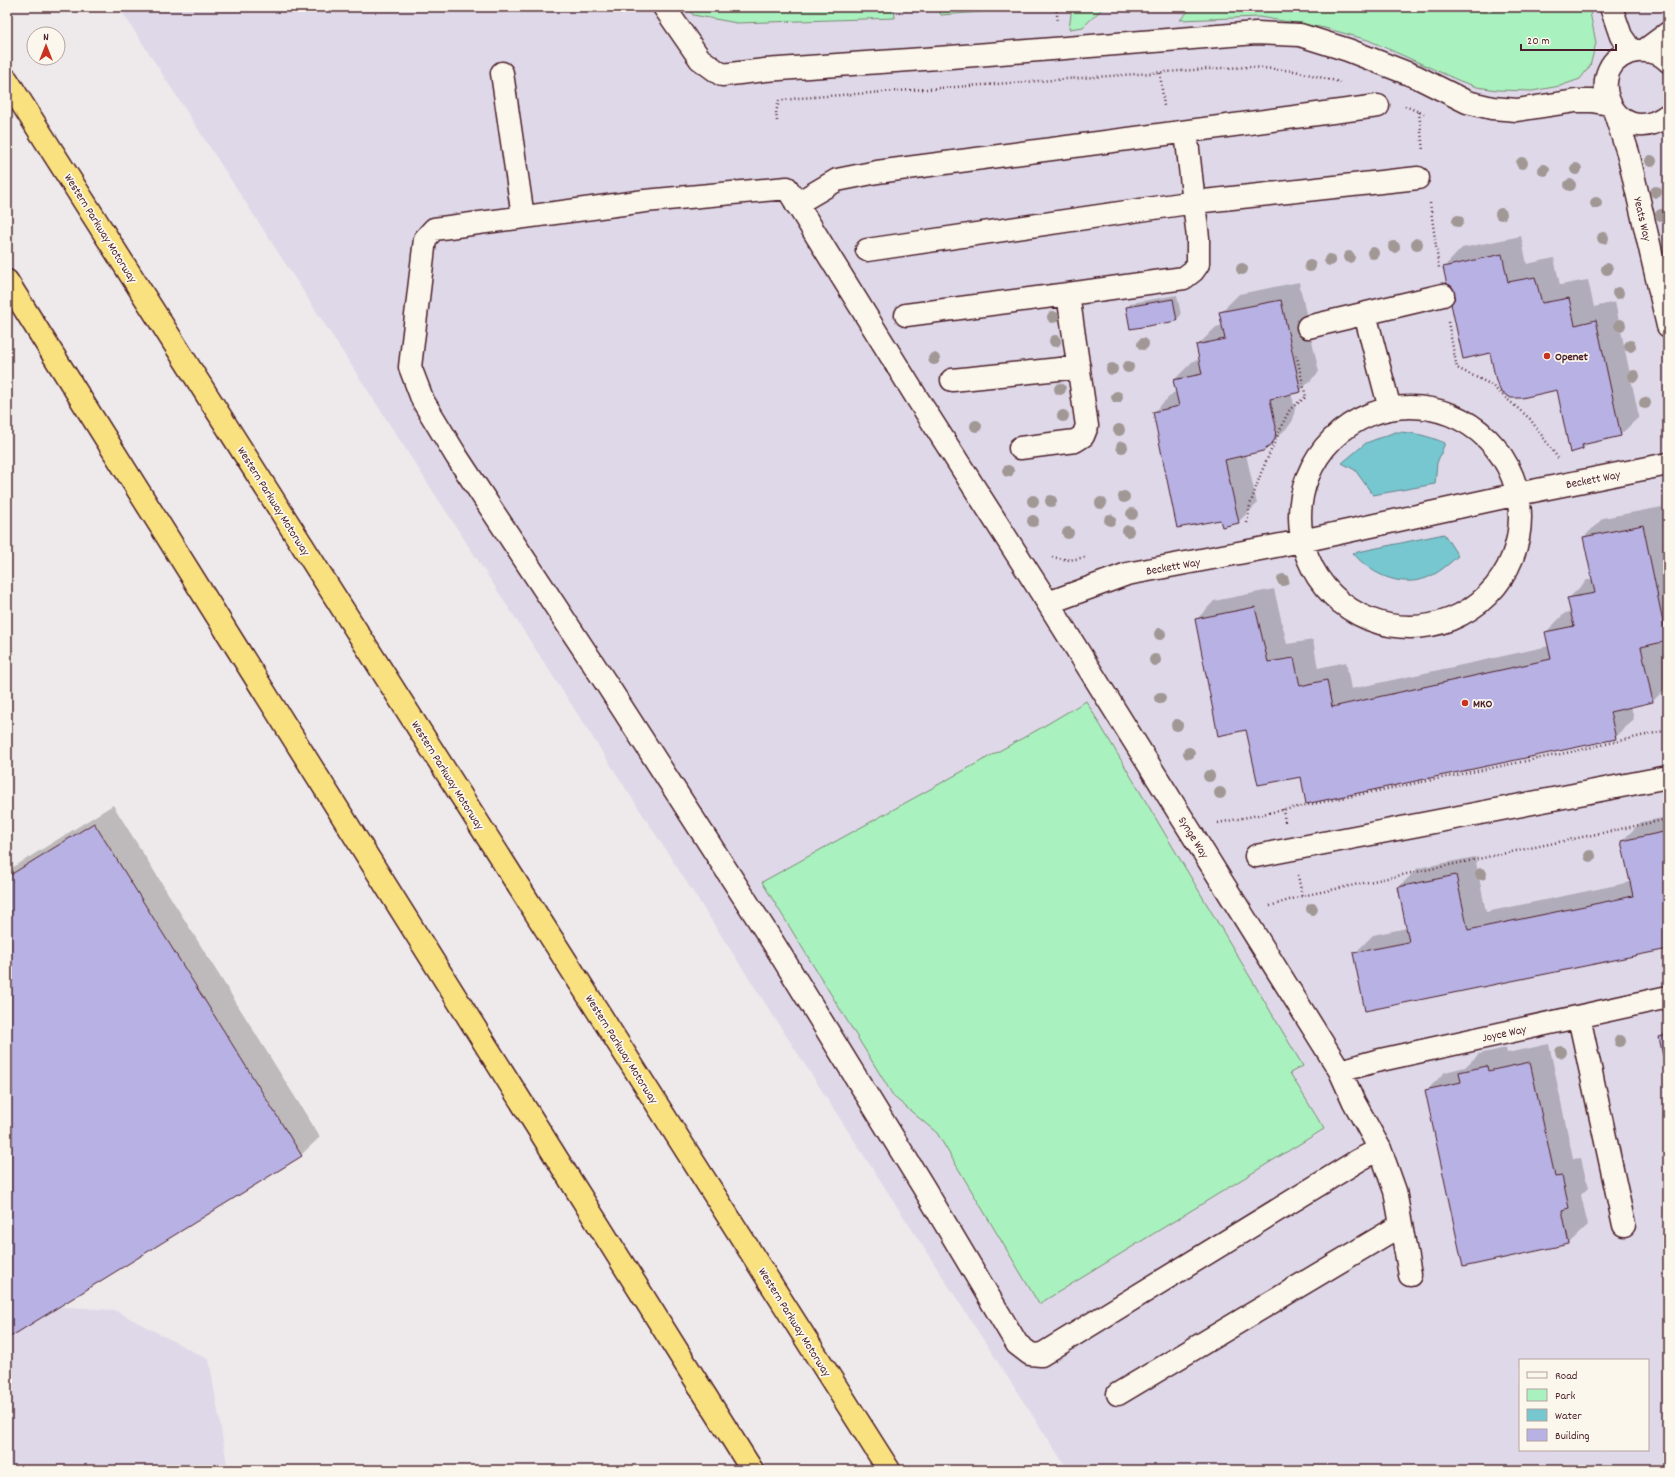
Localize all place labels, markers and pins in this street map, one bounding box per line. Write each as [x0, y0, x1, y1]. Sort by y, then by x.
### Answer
place label: Openet [1555, 349, 1589, 366]
marker: Openet [1542, 351, 1552, 361]
place label: MKO [1473, 696, 1493, 713]
marker: MKO [1460, 698, 1470, 708]

